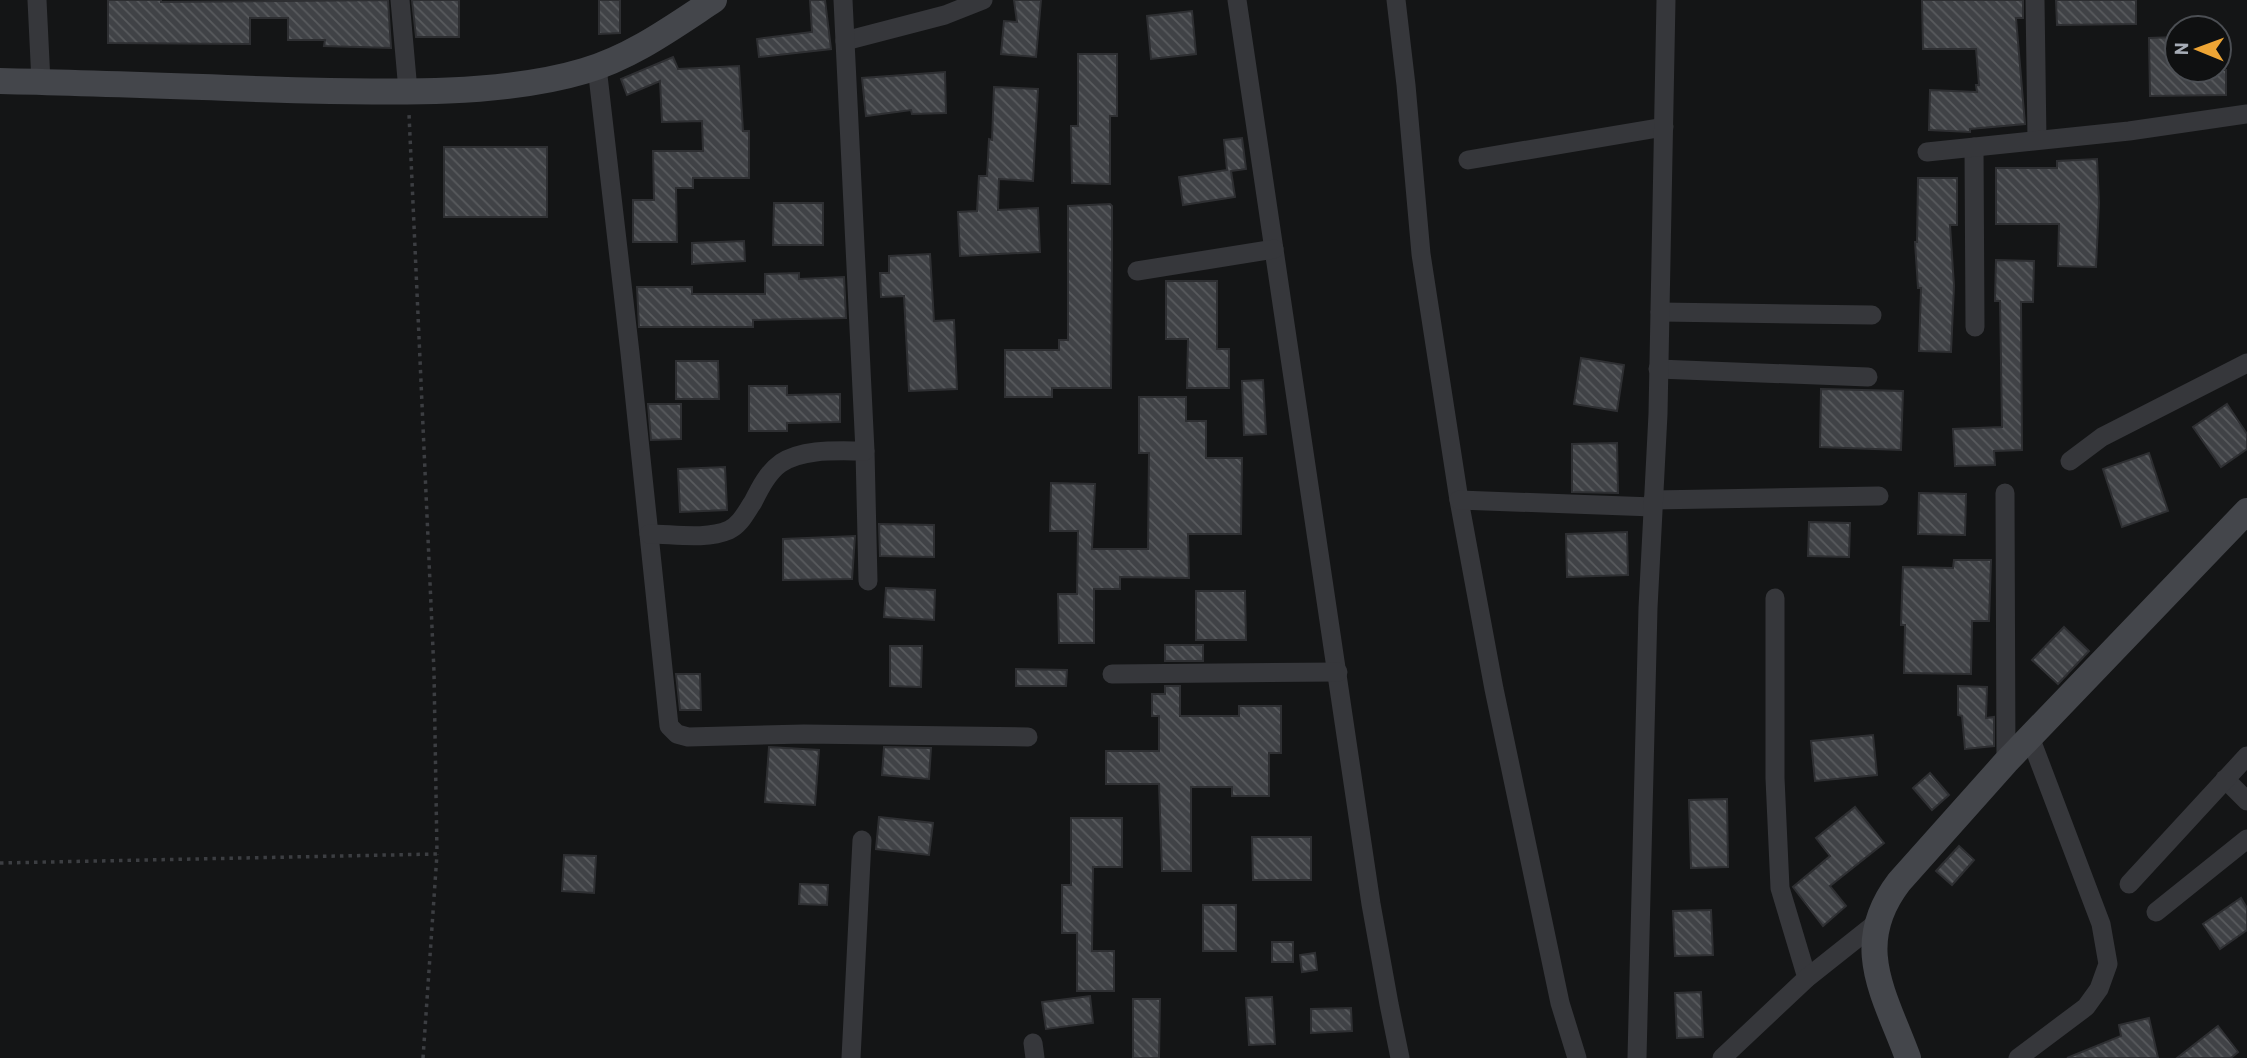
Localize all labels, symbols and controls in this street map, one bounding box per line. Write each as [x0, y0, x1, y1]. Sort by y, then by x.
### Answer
north arrow [2163, 14, 2233, 84]
text: N [2169, 42, 2192, 55]

